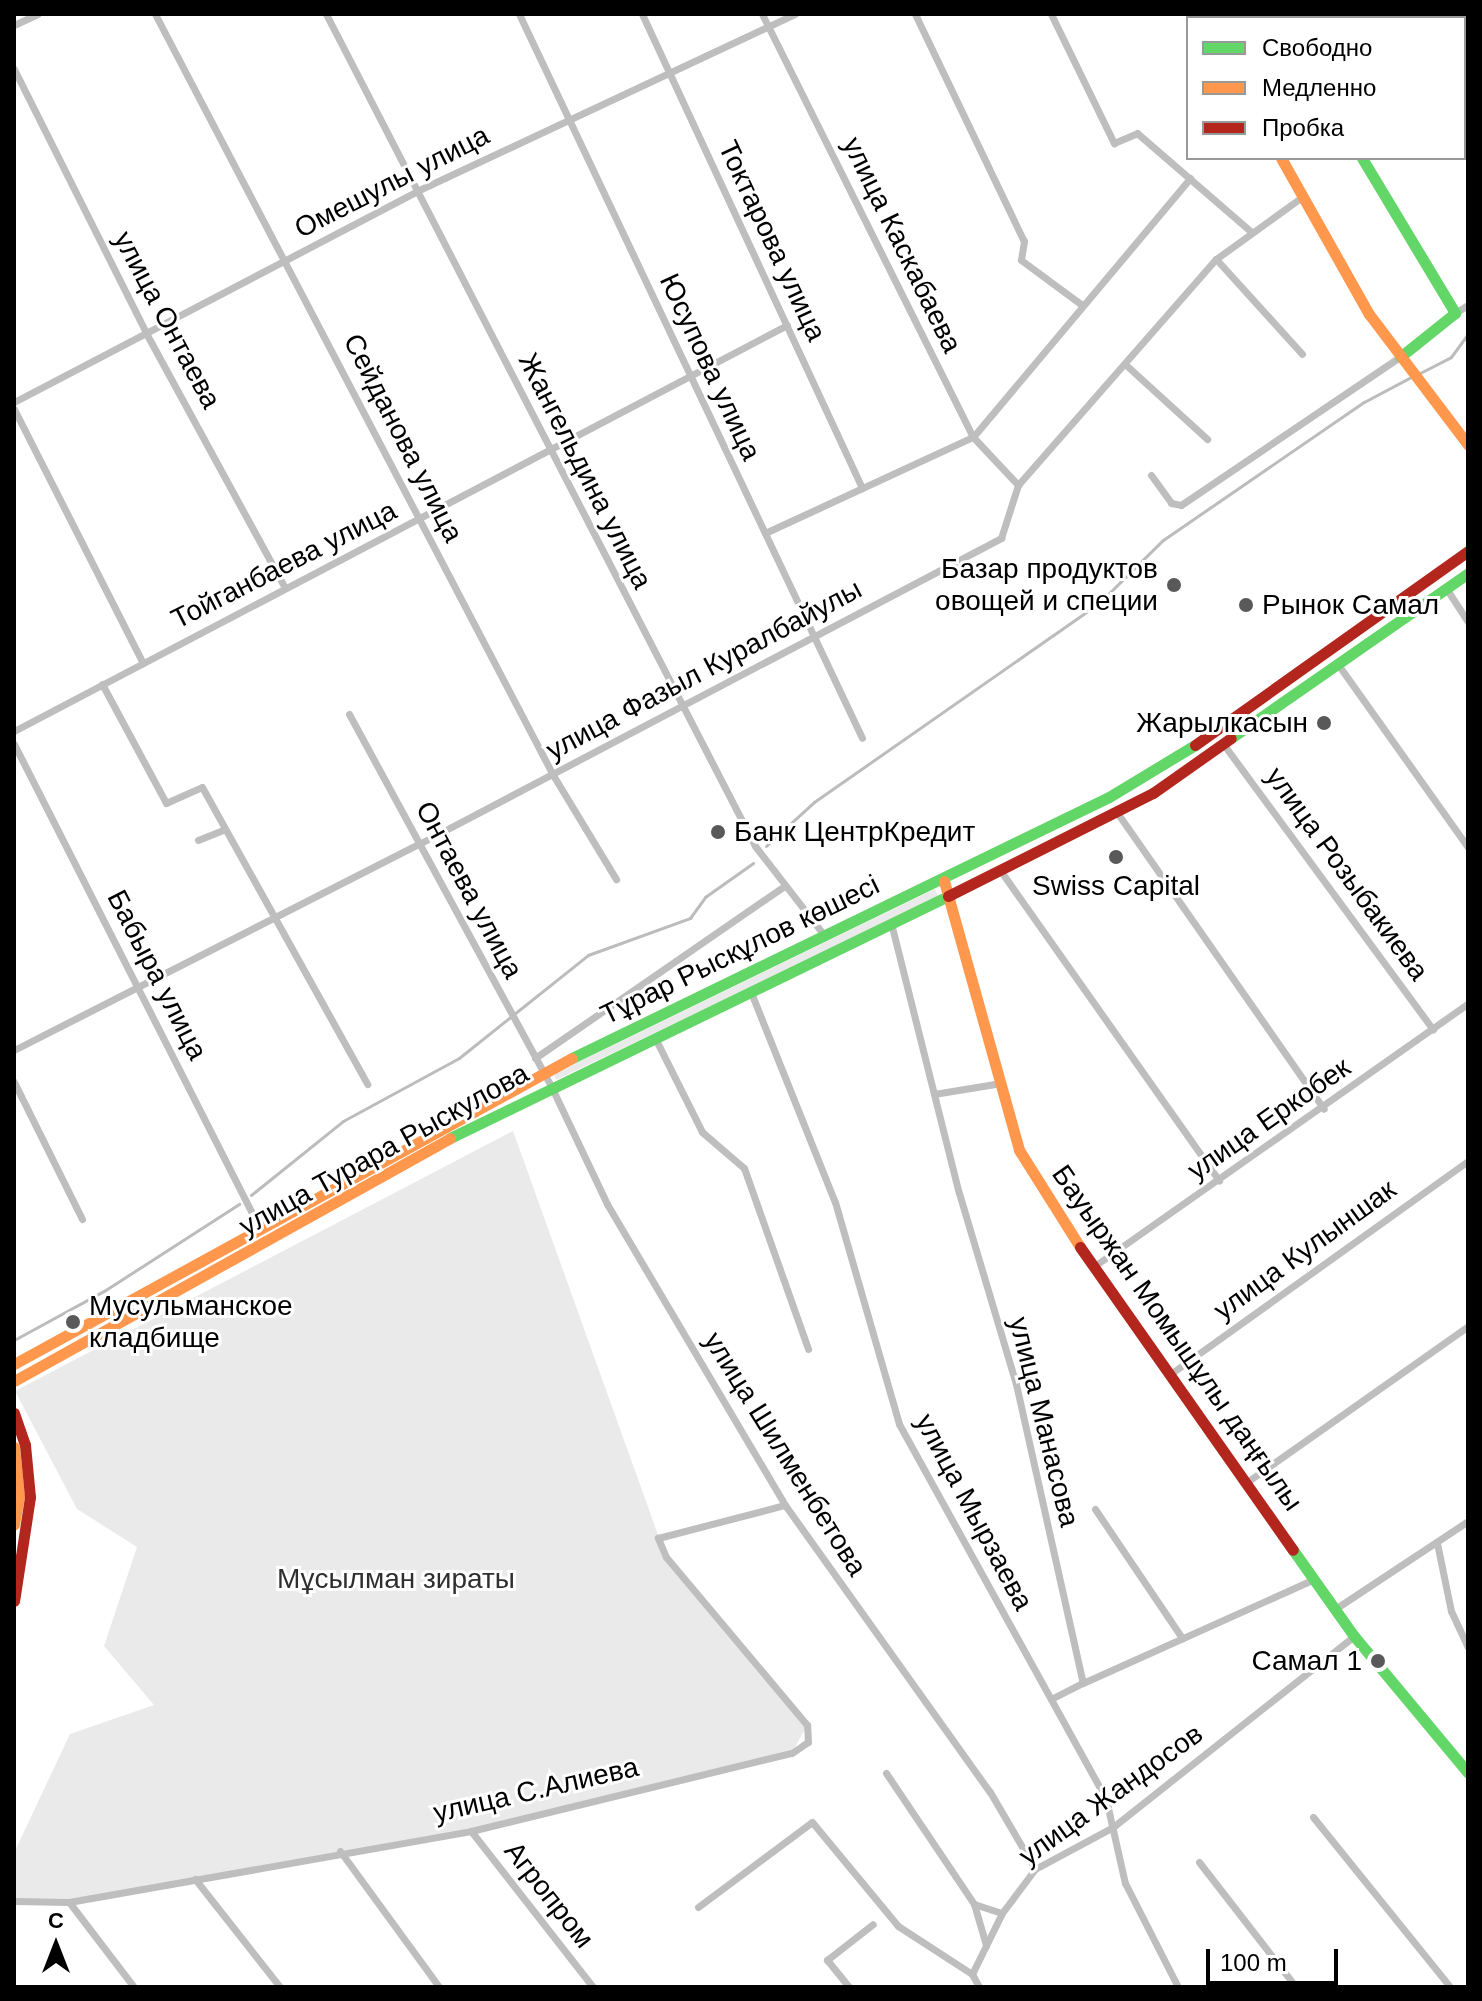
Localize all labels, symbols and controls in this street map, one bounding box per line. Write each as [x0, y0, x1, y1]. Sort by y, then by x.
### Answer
legend [1186, 16, 1466, 160]
text: Свободно [1262, 34, 1372, 61]
text: Медленно [1262, 74, 1376, 101]
text: Пробка [1262, 114, 1344, 141]
street label: Омешулы улица [289, 119, 495, 245]
street label: улица Каскабаева [835, 132, 969, 358]
street label: Токтарова улица [711, 135, 833, 347]
street label: улица Онтаева [106, 226, 228, 414]
street label: Юсупова улица [652, 268, 768, 466]
street label: Сейданова улица [336, 328, 470, 548]
street label: Жангельдина улица [511, 347, 659, 595]
street label: Тойганбаева улица [166, 494, 402, 636]
place label: Базар продуктов овощей и специи [935, 552, 1158, 618]
street label: улица Фазыл Куралбайулы [541, 572, 867, 768]
marker: Базар продуктов овощей и специи [1165, 576, 1183, 594]
place label: Рынок Самал [1262, 588, 1439, 622]
marker: Рынок Самал [1237, 596, 1255, 614]
place label: Жарылкасын [1136, 706, 1308, 740]
marker: Жарылкасын [1315, 714, 1333, 732]
street label: улица Розыбакиева [1258, 761, 1436, 987]
street label: Онтаева улица [408, 796, 530, 984]
place label: Банк ЦентрКредит [734, 815, 975, 849]
marker: Банк ЦентрКредит [709, 823, 727, 841]
marker: Swiss Capital [1107, 848, 1125, 866]
street label: Тұрар Рыскұлов көшесі [595, 868, 885, 1032]
place label: Swiss Capital [1032, 869, 1200, 903]
street label: Бабыра улица [100, 885, 214, 1065]
street label: улица Еркобек [1181, 1051, 1357, 1187]
street label: улица Турара Рыскулова [234, 1056, 534, 1244]
street label: Бауыржан Момышұлы даңғылы [1044, 1159, 1310, 1517]
street label: улица Кулыншак [1207, 1173, 1403, 1327]
place label: Мусульманское кладбище [89, 1289, 293, 1355]
marker: Мусульманское кладбище [64, 1313, 82, 1331]
street label: улица Манасова [1002, 1314, 1086, 1530]
street label: улица Шилменбетова [696, 1326, 874, 1582]
street label: улица Мырзаева [908, 1408, 1040, 1616]
park label: Мұсылман зираты [277, 1562, 515, 1596]
place label: Самал 1 [1251, 1644, 1362, 1678]
marker: Самал 1 [1369, 1652, 1387, 1670]
street label: улица Жандосов [1013, 1717, 1209, 1873]
street label: улица С.Алиева [430, 1750, 642, 1830]
street label: Агропром [497, 1835, 601, 1955]
north arrow [16, 1905, 96, 1985]
text: С [48, 1908, 64, 1933]
scale bar [1210, 1933, 1342, 1983]
text: 100 m [1220, 1949, 1287, 1976]

